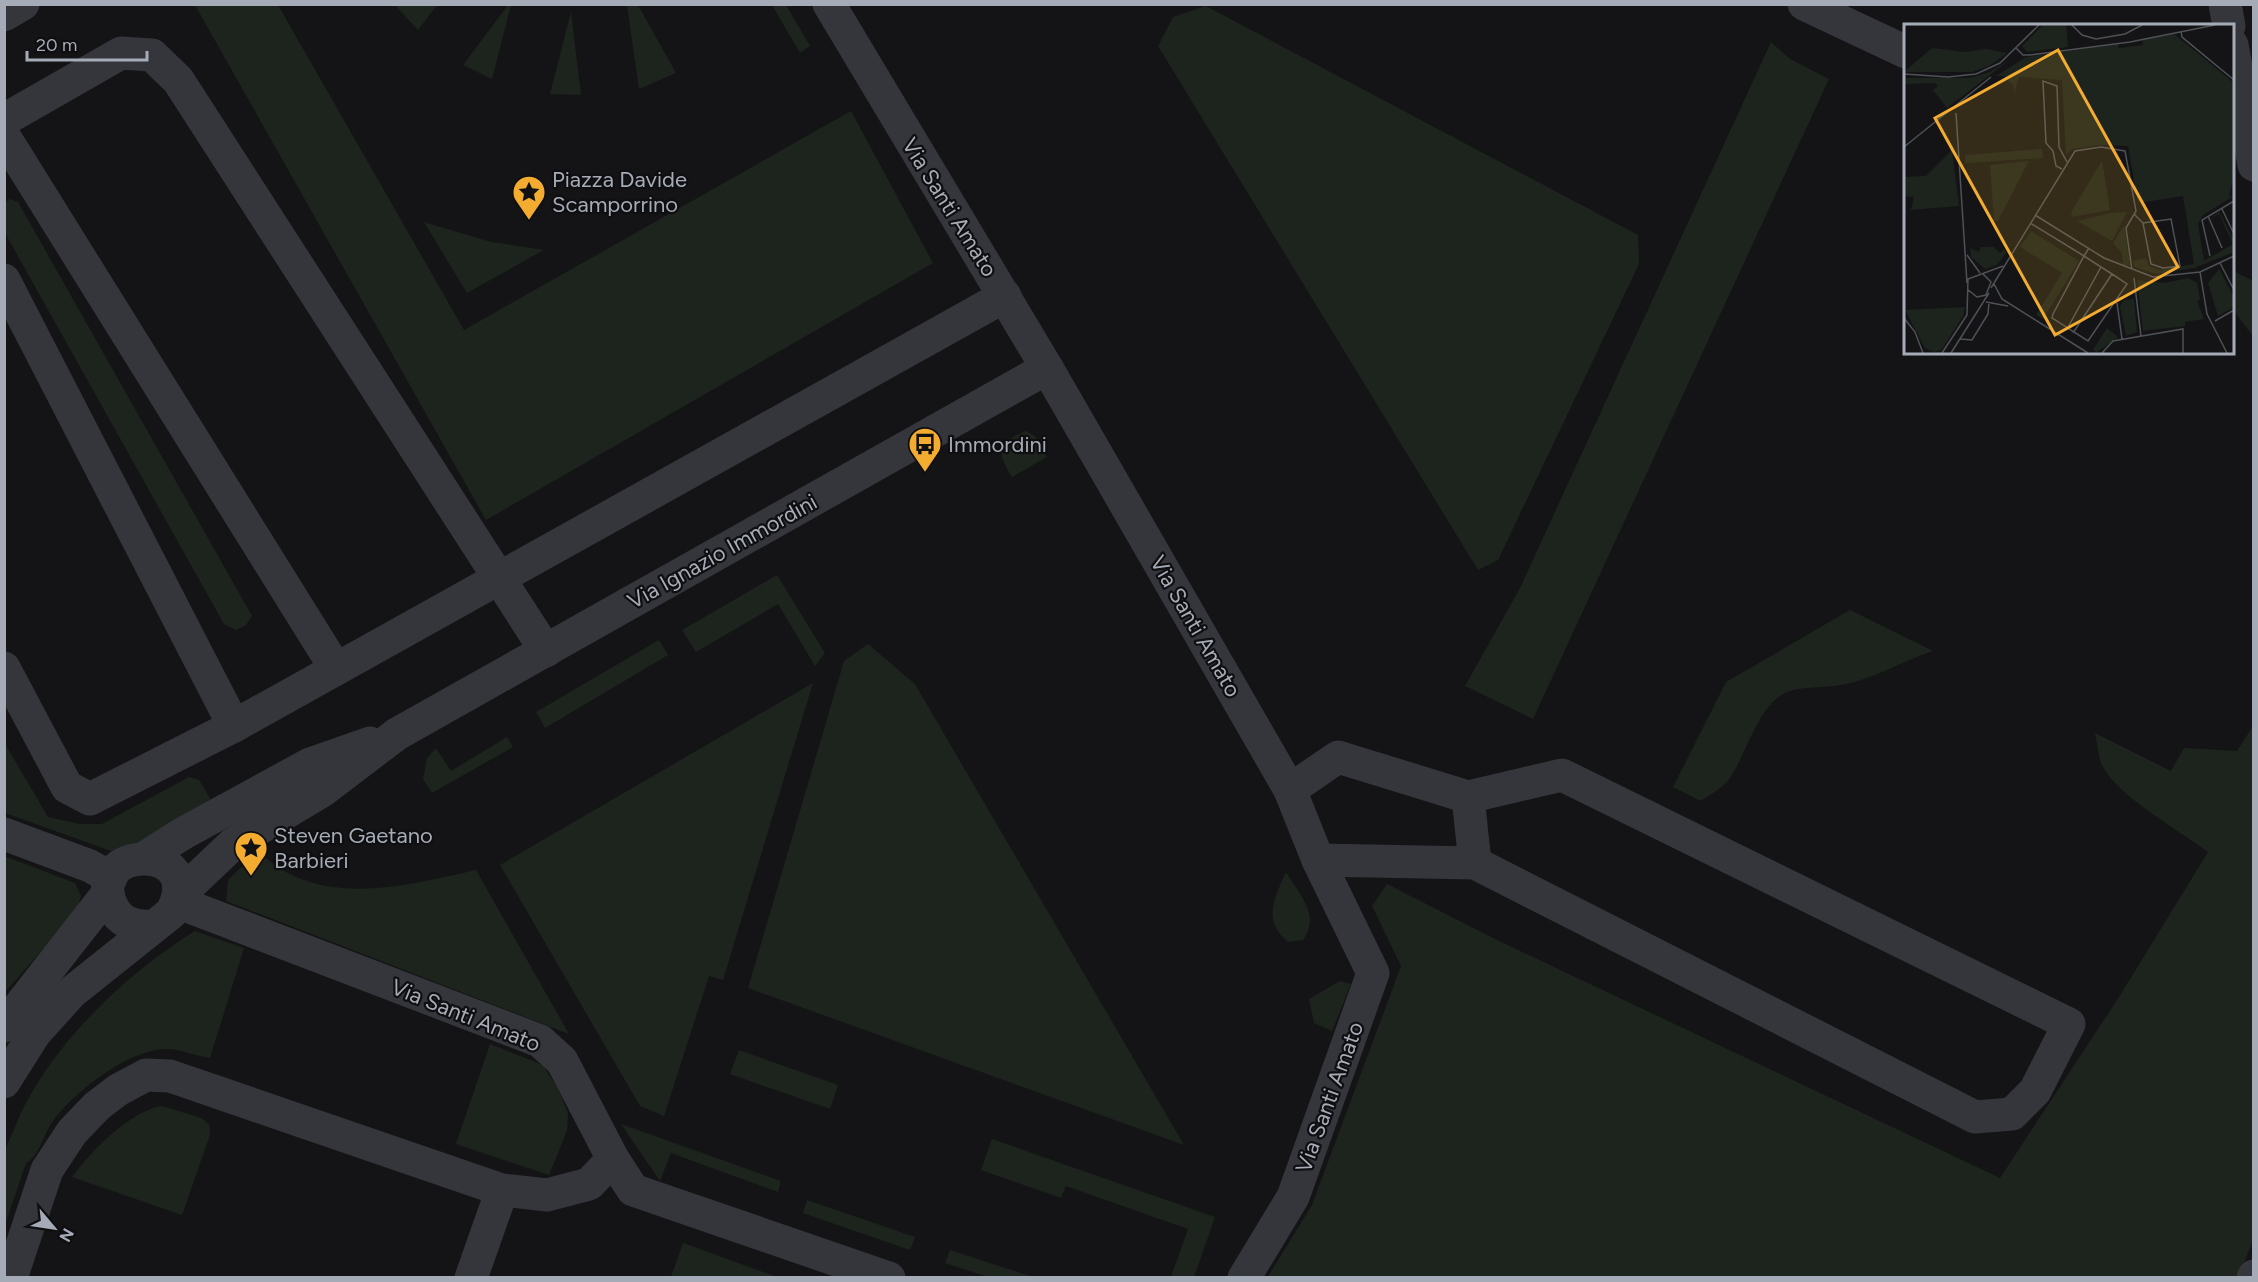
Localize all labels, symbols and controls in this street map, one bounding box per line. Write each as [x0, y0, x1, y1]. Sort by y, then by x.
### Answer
scale bar [27, 24, 147, 62]
inset map [1904, 24, 2234, 354]
text: 20 m [36, 34, 77, 56]
street label: Via Santi Amato [896, 133, 1003, 282]
place label: Piazza Davide Scamporrino [552, 166, 687, 218]
place icon: Piazza Davide Scamporrino [511, 174, 547, 221]
bus stop icon: Immordini [907, 426, 943, 473]
place label: Immordini [948, 431, 1047, 458]
street label: Via Ignazio Immordini [623, 488, 822, 615]
street label: Via Santi Amato [1144, 551, 1247, 702]
place label: Steven Gaetano Barbieri [274, 822, 433, 874]
place icon: Steven Gaetano Barbieri [233, 830, 269, 877]
street label: Via Santi Amato [387, 973, 544, 1058]
street label: Via Santi Amato [1290, 1018, 1369, 1176]
north arrow [24, 1198, 84, 1258]
text: N [55, 1225, 78, 1245]

